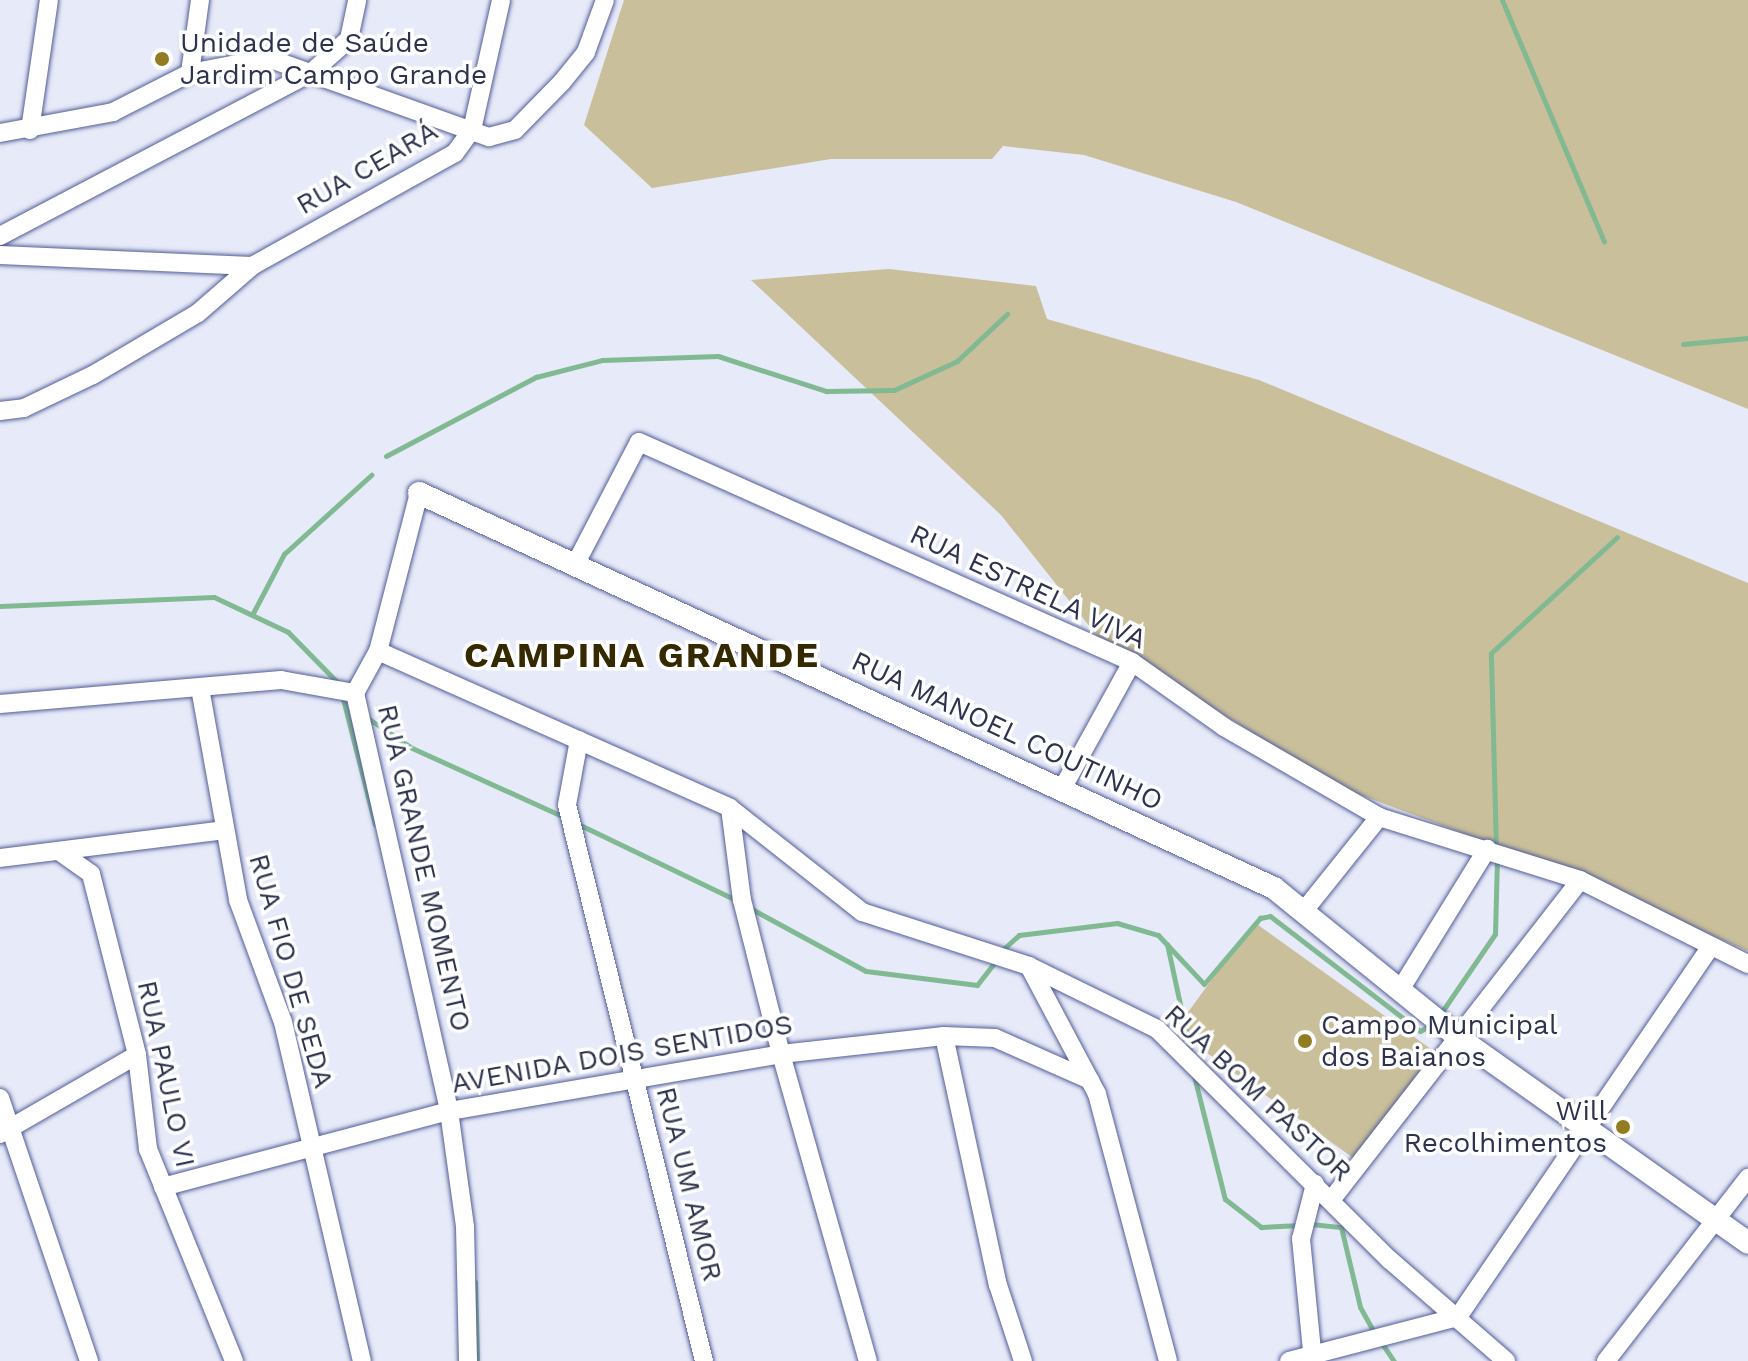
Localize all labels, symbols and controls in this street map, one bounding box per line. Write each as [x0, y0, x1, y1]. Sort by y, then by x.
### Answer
place label: Unidade de Saúde Jardim Campo Grande [180, 26, 487, 92]
marker: Unidade de Saúde Jardim Campo Grande [151, 48, 173, 70]
street label: RUA CEARÁ [290, 114, 444, 222]
street label: RUA ESTRELA VIVA [903, 517, 1153, 657]
district label: CAMPINA GRANDE [464, 634, 820, 678]
street label: RUA MANOEL COUTINHO [845, 644, 1169, 818]
street label: RUA GRANDE MOMENTO [370, 701, 478, 1035]
street label: RUA FIO DE SEDA [241, 850, 341, 1092]
street label: RUA PAULO VI [130, 976, 202, 1172]
street label: RUA BOM PASTOR [1157, 997, 1359, 1189]
street label: AVENIDA DOIS SENTIDOS [448, 1007, 796, 1101]
place label: Campo Municipal dos Baianos [1321, 1008, 1557, 1074]
marker: Campo Municipal dos Baianos [1296, 1032, 1314, 1050]
street label: RUA UM AMOR [648, 1082, 730, 1286]
place label: Will Recolhimentos [1404, 1094, 1607, 1160]
marker: Will Recolhimentos [1614, 1118, 1632, 1136]

